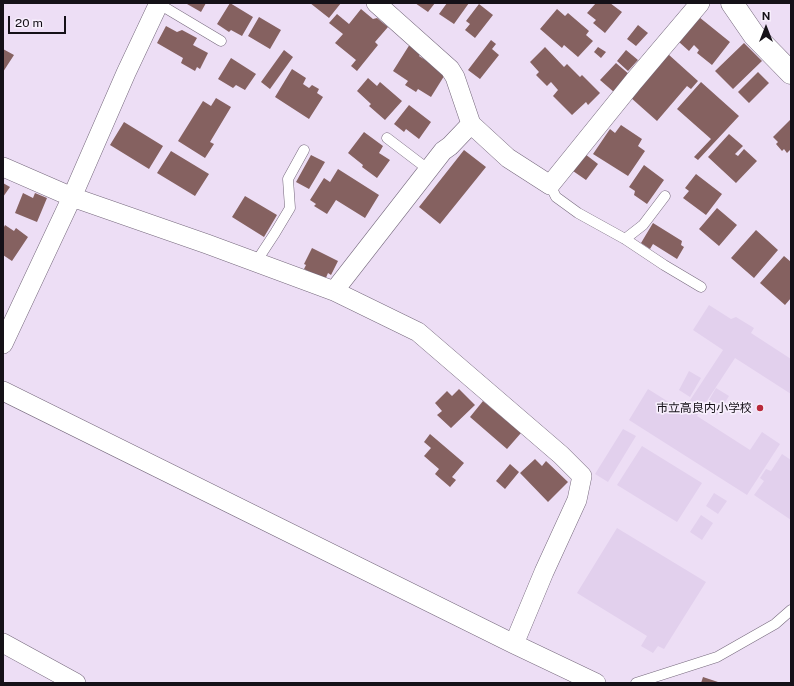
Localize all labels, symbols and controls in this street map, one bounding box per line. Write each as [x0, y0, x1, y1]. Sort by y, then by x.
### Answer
scale bar [10, 8, 68, 34]
north arrow [746, 8, 786, 48]
text: N [762, 10, 770, 22]
text: 20 m [15, 16, 43, 30]
place label: 市立高良内小学校 [656, 401, 752, 415]
marker: 市立高良内小学校 [755, 403, 765, 413]

